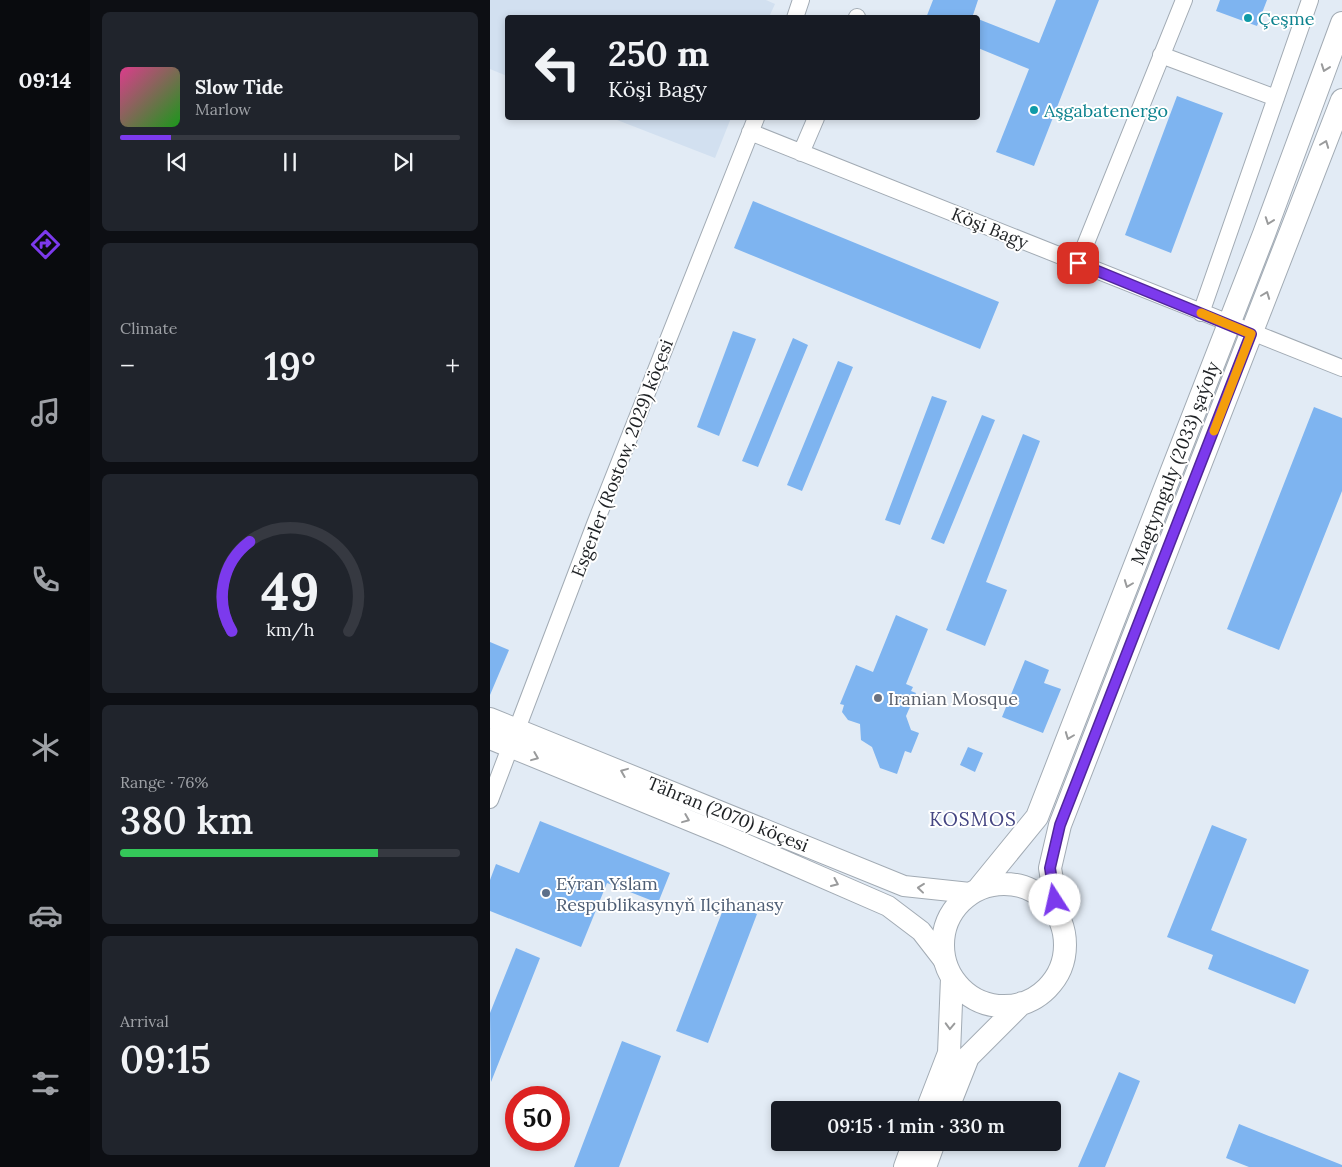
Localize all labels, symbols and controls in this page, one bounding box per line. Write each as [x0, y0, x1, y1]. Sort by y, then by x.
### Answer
place label: Çeşme [1258, 7, 1315, 30]
marker: Çeşme [1242, 12, 1254, 24]
text: 250 m [608, 31, 709, 76]
icon: left [525, 35, 590, 100]
one-way arrow [1321, 63, 1331, 72]
text: 09:14 [18, 66, 72, 94]
text: Slow Tide [195, 75, 283, 99]
text: Köşi Bagy [608, 75, 707, 103]
text: Marlow [195, 99, 251, 119]
place label: Aşgabatenergo [1043, 99, 1168, 122]
marker: Aşgabatenergo [1028, 104, 1040, 116]
one-way arrow [1319, 140, 1329, 149]
icon: previous [163, 148, 191, 176]
icon: pause [276, 148, 304, 176]
icon: next [389, 148, 417, 176]
street label: Köşi Bagy [948, 202, 1032, 254]
one-way arrow [1265, 216, 1275, 225]
icon: directions [28, 227, 63, 262]
pin [1057, 242, 1099, 284]
icon: arrive [1064, 249, 1092, 277]
one-way arrow [1261, 292, 1271, 300]
text: Climate [120, 318, 177, 338]
street label: Esgerler (Rostow, 2029) köçesi [566, 336, 678, 580]
text: 19° [264, 342, 316, 390]
text: − [120, 348, 135, 384]
text: + [445, 348, 460, 384]
street label: Magtymguly (2033) şaýoly [1126, 358, 1225, 568]
icon: music [28, 395, 63, 430]
text: 49 [261, 558, 319, 624]
icon: phone [28, 562, 63, 597]
one-way arrow [1124, 579, 1134, 588]
text: km/h [266, 618, 314, 641]
place label: Iranian Mosque [888, 687, 1018, 710]
marker: Iranian Mosque [872, 692, 884, 704]
icon: climate [28, 730, 63, 765]
one-way arrow [1065, 731, 1075, 740]
one-way arrow [530, 751, 539, 761]
one-way arrow [620, 768, 629, 778]
street label: Tähran (2070) köçesi [644, 771, 812, 857]
text: Range · 76% [120, 772, 208, 792]
text: 380 km [120, 796, 253, 844]
district label: KOSMOS [929, 807, 1017, 831]
one-way arrow [681, 813, 689, 823]
place label: Eýran Yslam Respublikasynyň Ilçihanasy [556, 872, 784, 916]
position arrow [1028, 873, 1080, 925]
one-way arrow [830, 876, 839, 887]
one-way arrow [917, 883, 925, 894]
marker: Eýran Yslam Respublikasynyň Ilçihanasy [540, 887, 552, 899]
icon: car [28, 898, 63, 933]
text: Arrival [120, 1011, 169, 1031]
one-way arrow [945, 1023, 955, 1031]
text: 09:15 [120, 1035, 211, 1083]
icon: filters [28, 1066, 63, 1101]
speed limit sign: 50 [505, 1086, 570, 1151]
text: 09:15 · 1 min · 330 m [827, 1114, 1005, 1138]

